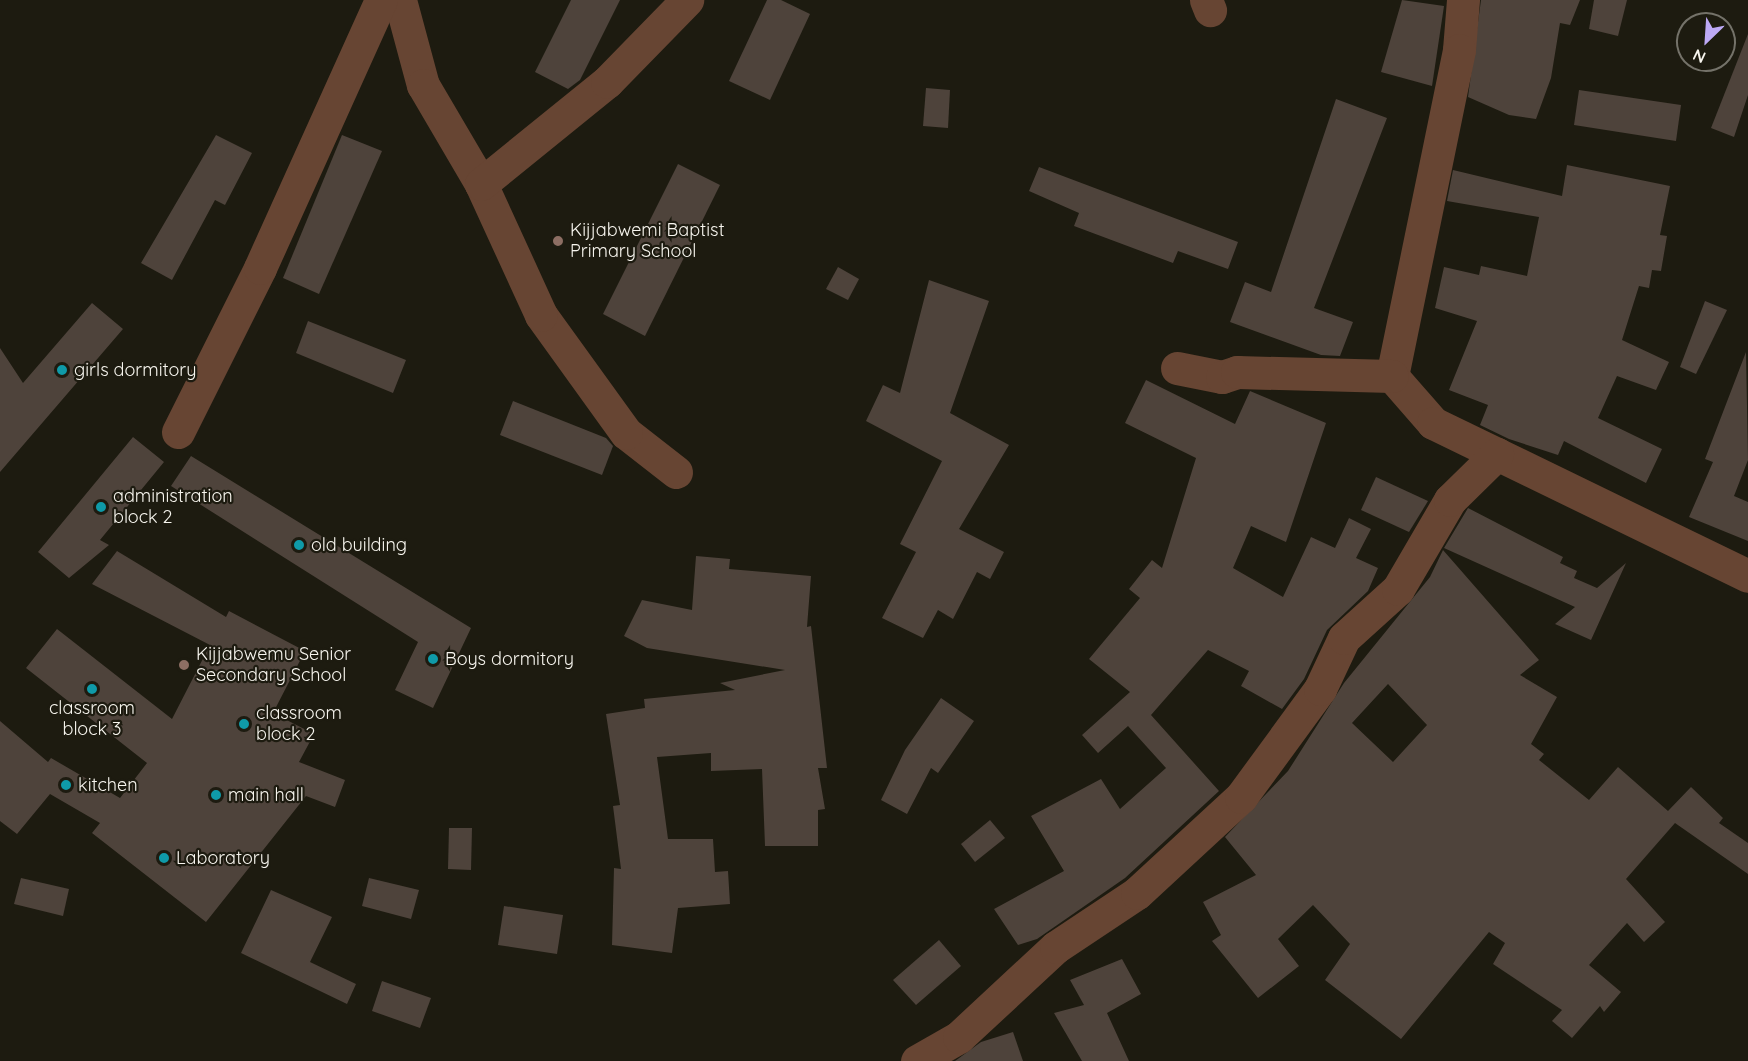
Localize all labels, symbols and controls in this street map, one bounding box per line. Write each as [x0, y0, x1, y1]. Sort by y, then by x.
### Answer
north arrow [1676, 12, 1736, 72]
text: N [1690, 45, 1709, 68]
place label: Kijjabwemi Baptist Primary School [570, 220, 725, 262]
marker: Kijjabwemi Baptist Primary School [551, 234, 565, 248]
place label: girls dormitory [74, 359, 197, 381]
marker: girls dormitory [55, 363, 69, 377]
place label: administration block 2 [113, 486, 233, 528]
marker: administration block 2 [94, 500, 108, 514]
place label: old building [311, 534, 407, 556]
marker: old building [292, 538, 306, 552]
place label: Kijjabwemu Senior Secondary School [196, 644, 351, 686]
place label: Boys dormitory [445, 648, 574, 670]
marker: Boys dormitory [426, 652, 440, 666]
marker: Kijjabwemu Senior Secondary School [177, 658, 191, 672]
marker: classroom block 3 [85, 682, 99, 696]
place label: classroom block 3 [49, 698, 135, 740]
place label: classroom block 2 [256, 703, 342, 746]
marker: classroom block 2 [237, 717, 251, 731]
place label: kitchen [78, 774, 138, 796]
marker: kitchen [59, 778, 73, 792]
place label: main hall [228, 784, 304, 806]
marker: main hall [209, 788, 223, 802]
place label: Laboratory [176, 847, 270, 869]
marker: Laboratory [157, 851, 171, 865]

